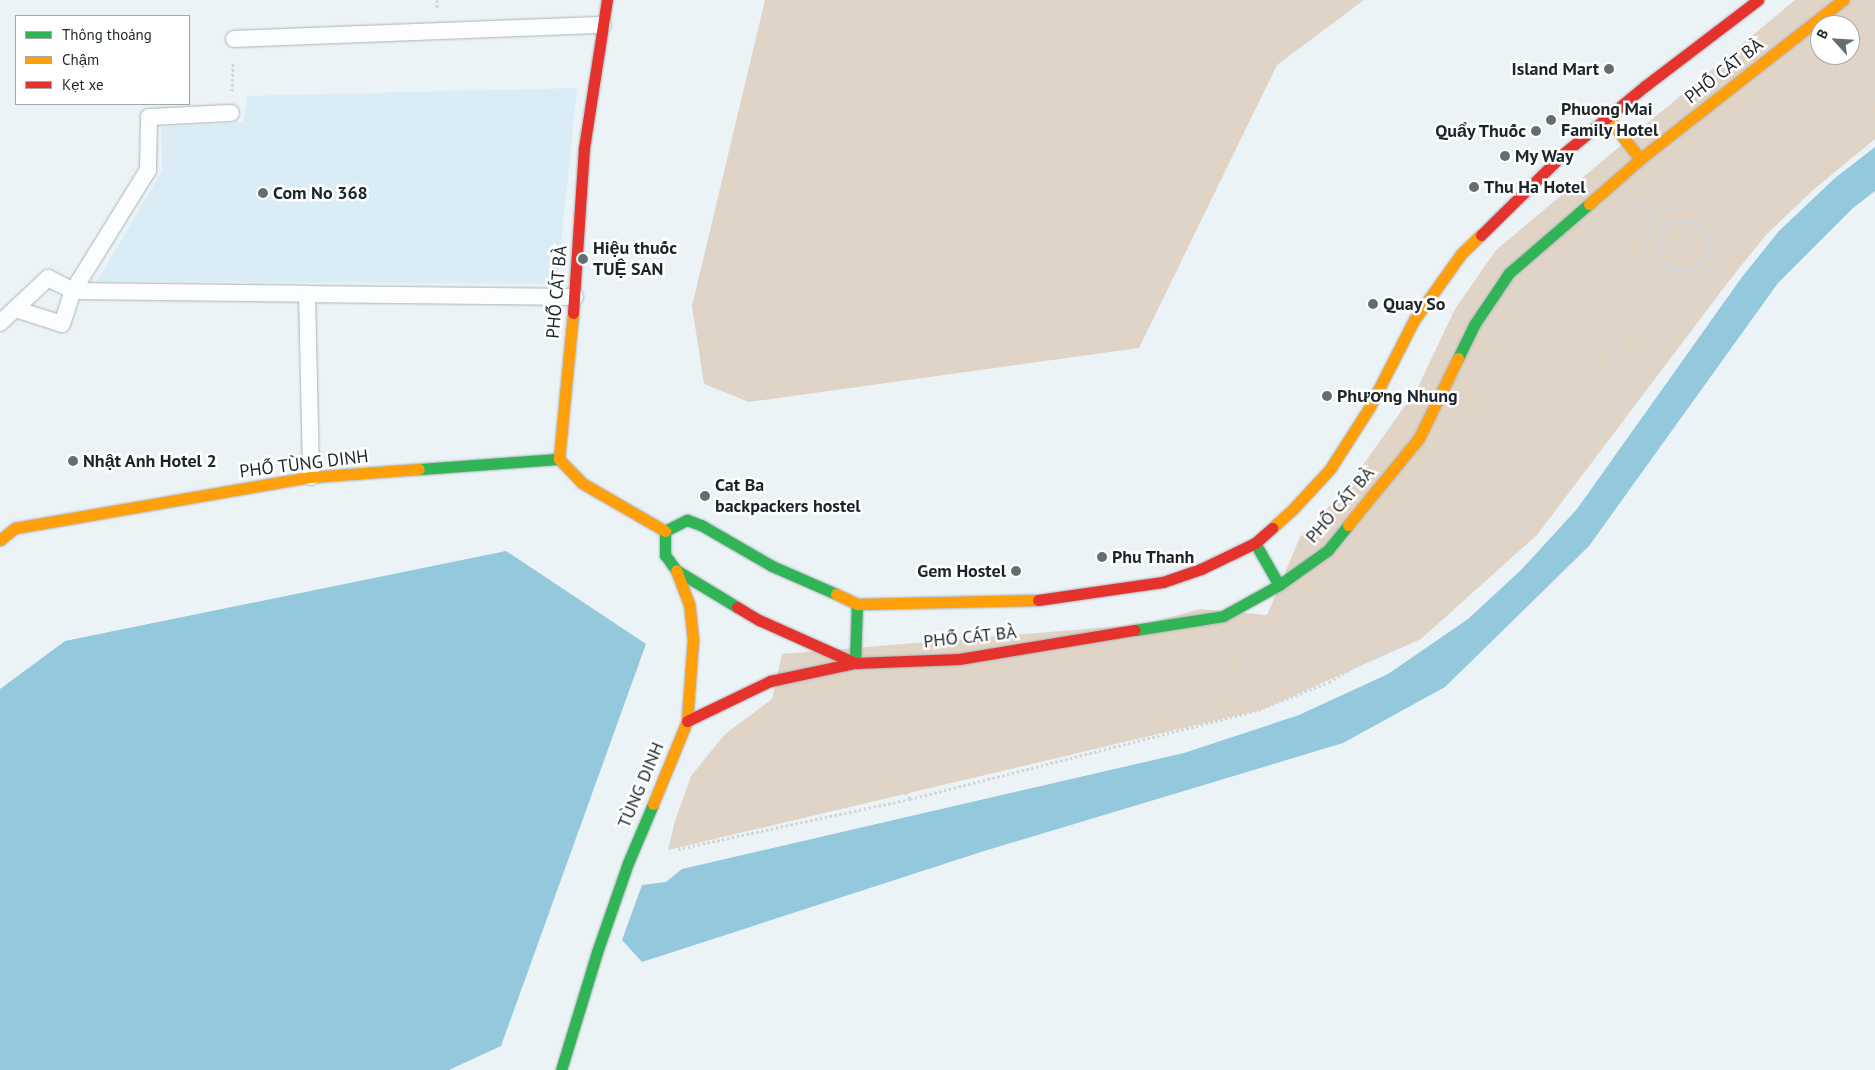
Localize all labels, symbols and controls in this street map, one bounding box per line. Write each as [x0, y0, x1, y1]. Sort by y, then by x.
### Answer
legend [15, 15, 190, 105]
north arrow [1810, 15, 1860, 65]
text: Thông thoáng [62, 25, 152, 44]
text: B [1813, 26, 1832, 42]
street label: PHỐ CÁT BÀ [1680, 33, 1768, 109]
text: Chậm [62, 50, 99, 69]
place label: Island Mart [1512, 58, 1599, 80]
marker: Island Mart [1603, 63, 1615, 75]
text: Kẹt xe [62, 75, 104, 94]
place label: Phuong Mai Family Hotel [1561, 99, 1659, 142]
marker: Phuong Mai Family Hotel [1545, 114, 1557, 126]
place label: Quẩy Thuốc [1434, 120, 1526, 142]
marker: Quẩy Thuốc [1530, 125, 1542, 137]
place label: My Way [1515, 145, 1575, 167]
marker: My Way [1499, 150, 1511, 162]
place label: Thu Ha Hotel [1484, 176, 1585, 198]
marker: Thu Ha Hotel [1468, 181, 1480, 193]
place label: Com No 368 [273, 182, 368, 204]
marker: Com No 368 [257, 187, 269, 199]
place label: Hiệu thuốc TUỆ SAN [593, 238, 677, 280]
street label: PHỐ CÁT BÀ [542, 244, 572, 340]
marker: Hiệu thuốc TUỆ SAN [577, 253, 589, 265]
place label: Quay So [1383, 293, 1446, 315]
marker: Quay So [1367, 298, 1379, 310]
place label: Phương Nhung [1337, 385, 1458, 407]
marker: Phương Nhung [1321, 390, 1333, 402]
street label: PHỐ TÙNG DINH [238, 445, 370, 483]
place label: Nhật Anh Hotel 2 [83, 450, 217, 472]
marker: Nhật Anh Hotel 2 [67, 455, 79, 467]
street label: PHỐ CÁT BÀ [1301, 462, 1379, 548]
place label: Cat Ba backpackers hostel [715, 475, 861, 518]
marker: Cat Ba backpackers hostel [699, 490, 711, 502]
place label: Phu Thanh [1112, 546, 1195, 568]
marker: Phu Thanh [1096, 551, 1108, 563]
place label: Gem Hostel [917, 560, 1006, 582]
marker: Gem Hostel [1010, 565, 1022, 577]
street label: PHỐ CÁT BÀ [922, 621, 1018, 653]
street label: TÙNG DINH [613, 739, 669, 831]

